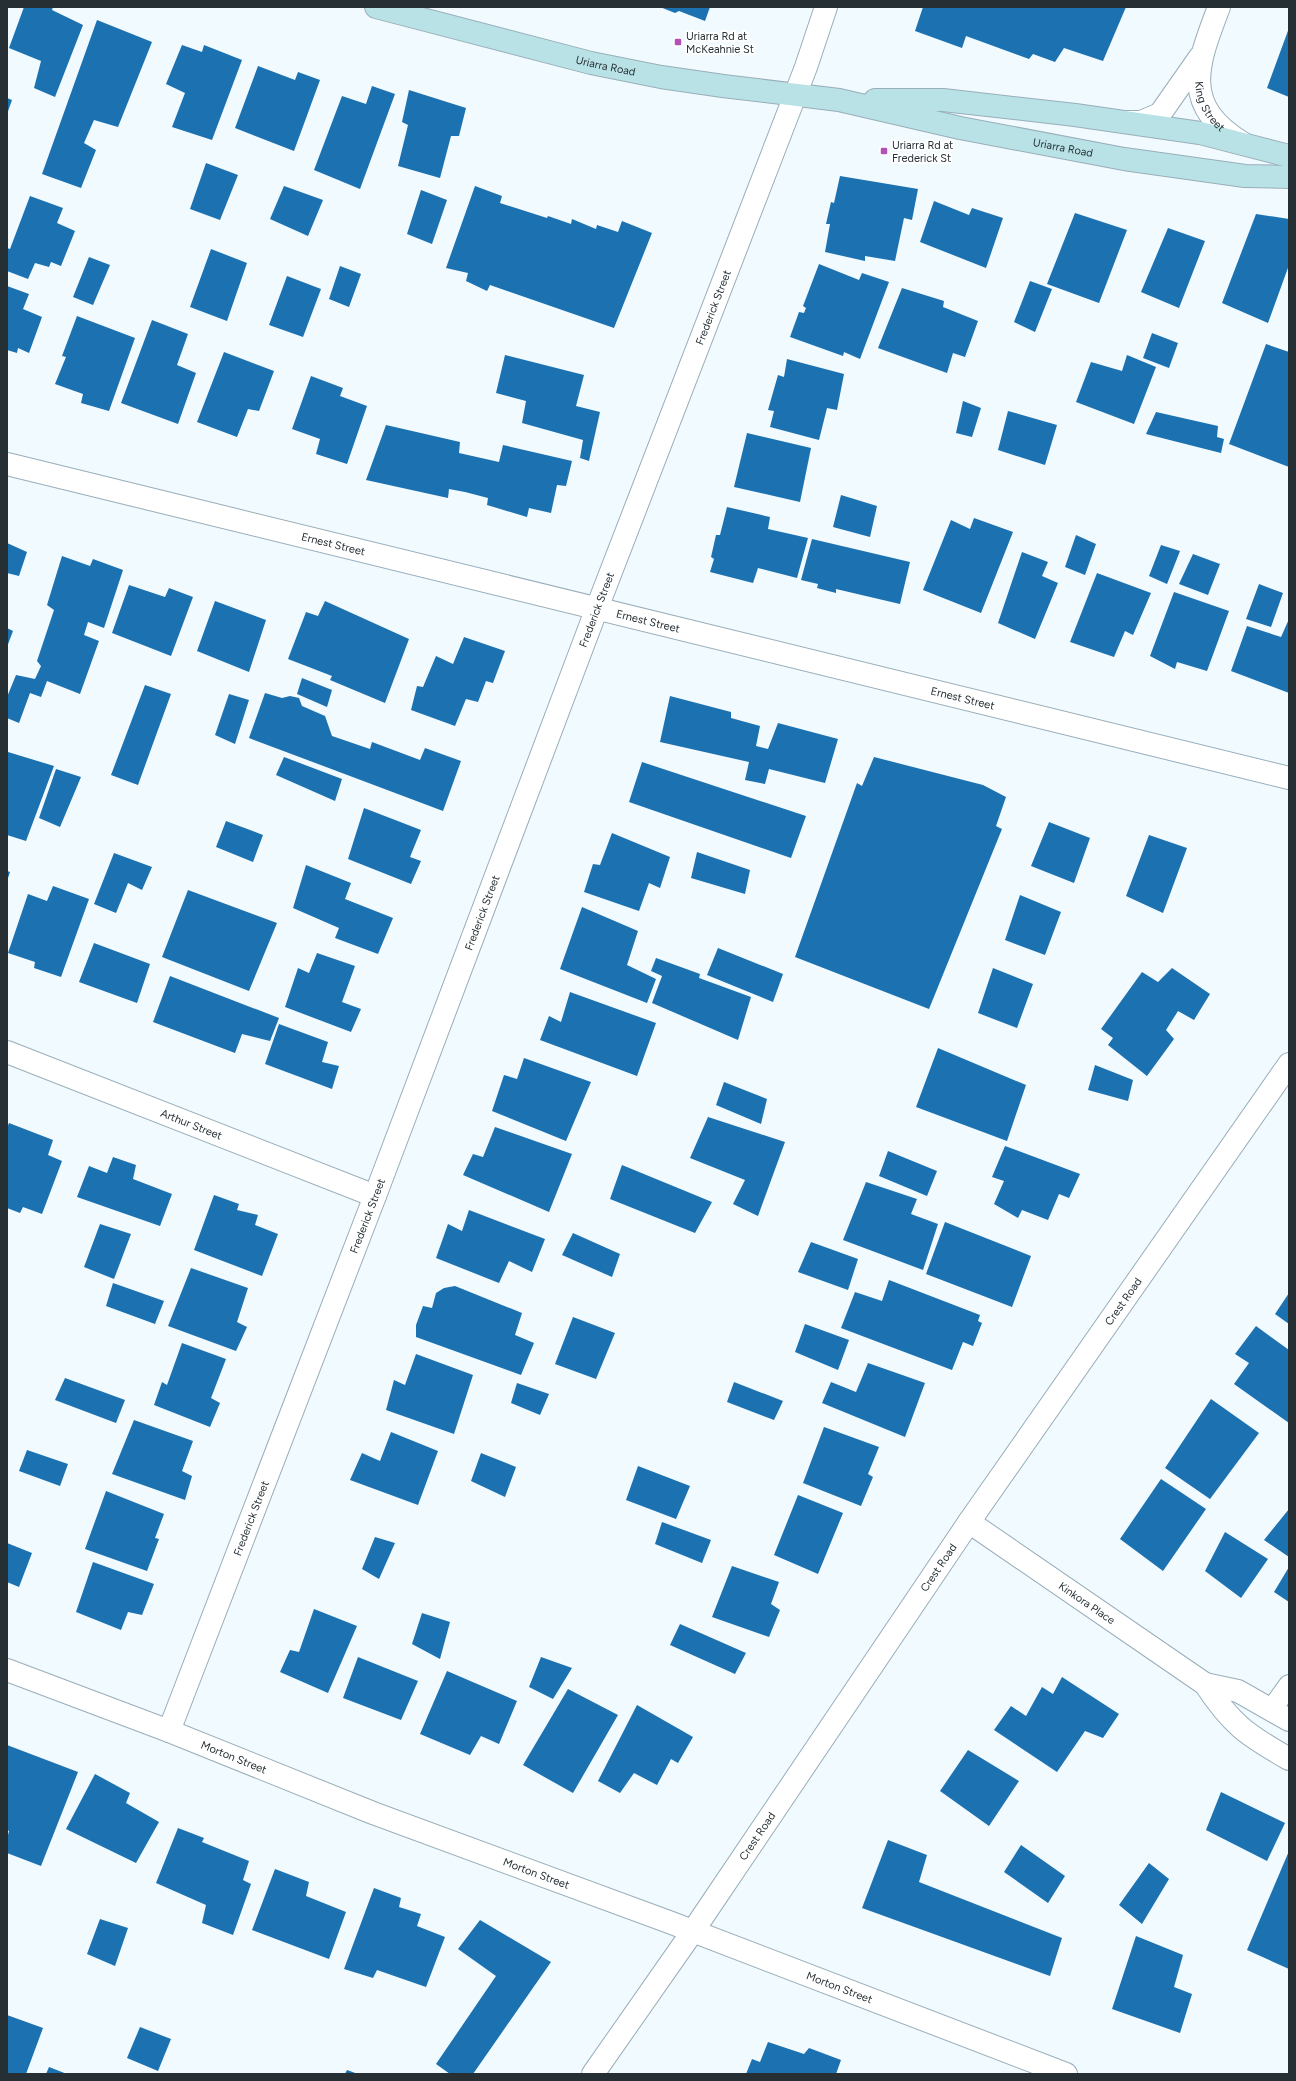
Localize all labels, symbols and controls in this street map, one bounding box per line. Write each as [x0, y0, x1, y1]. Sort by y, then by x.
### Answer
place label: Uriarra Rd at McKeahnie St [686, 30, 754, 56]
marker: Uriarra Rd at McKeahnie St [673, 37, 683, 47]
street label: Uriarra Road [574, 53, 637, 78]
street label: King Street [1193, 81, 1228, 134]
street label: Uriarra Road [1032, 135, 1094, 159]
place label: Uriarra Rd at Frederick St [892, 139, 953, 165]
marker: Uriarra Rd at Frederick St [879, 146, 889, 156]
street label: Frederick Street [693, 268, 733, 347]
street label: Ernest Street [300, 530, 367, 558]
street label: Frederick Street [576, 570, 617, 649]
street label: Ernest Street [615, 607, 681, 635]
street label: Ernest Street [929, 684, 996, 712]
street label: Frederick Street [462, 873, 502, 952]
street label: Arthur Street [159, 1106, 224, 1142]
street label: Frederick Street [347, 1177, 388, 1255]
street label: Crest Road [1102, 1275, 1144, 1328]
street label: Frederick Street [231, 1479, 271, 1558]
street label: Crest Road [917, 1541, 959, 1594]
street label: Kinkora Place [1056, 1579, 1118, 1627]
street label: Morton Street [199, 1738, 269, 1776]
street label: Crest Road [736, 1810, 778, 1863]
street label: Morton Street [501, 1855, 571, 1891]
street label: Morton Street [805, 1969, 874, 2006]

